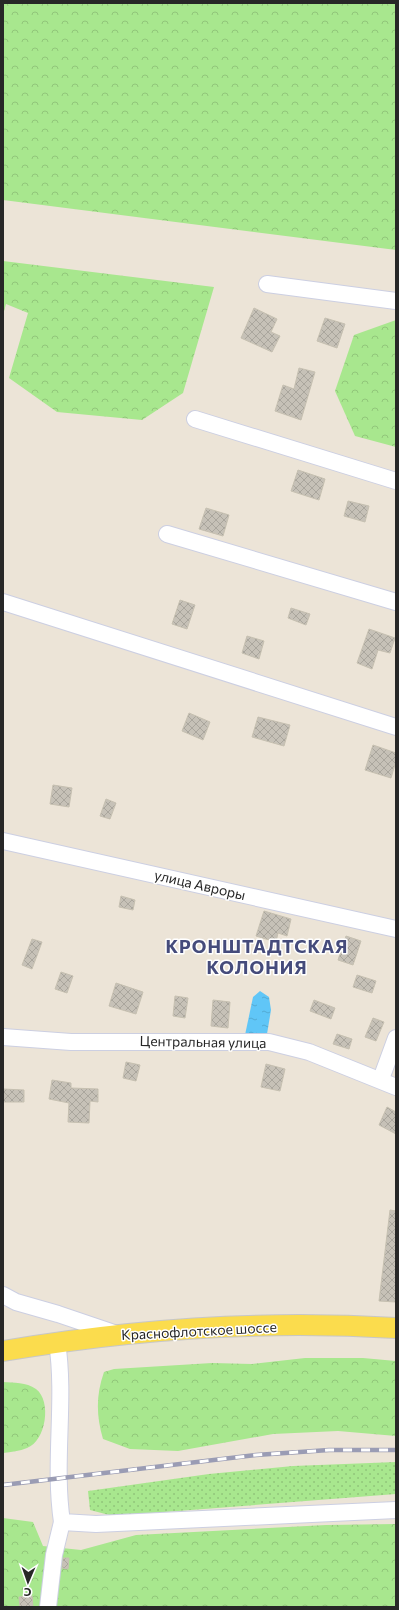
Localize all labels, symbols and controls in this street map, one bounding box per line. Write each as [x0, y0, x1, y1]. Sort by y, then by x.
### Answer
street label: улица Авроры [153, 866, 247, 903]
district label: КРОНШТАДТСКАЯ КОЛОНИЯ [166, 935, 348, 978]
street label: Центральная улица [139, 1032, 267, 1051]
street label: Краснофлотское шоссе [121, 1318, 277, 1343]
north arrow [8, 1562, 48, 1602]
text: С [23, 1586, 32, 1599]

